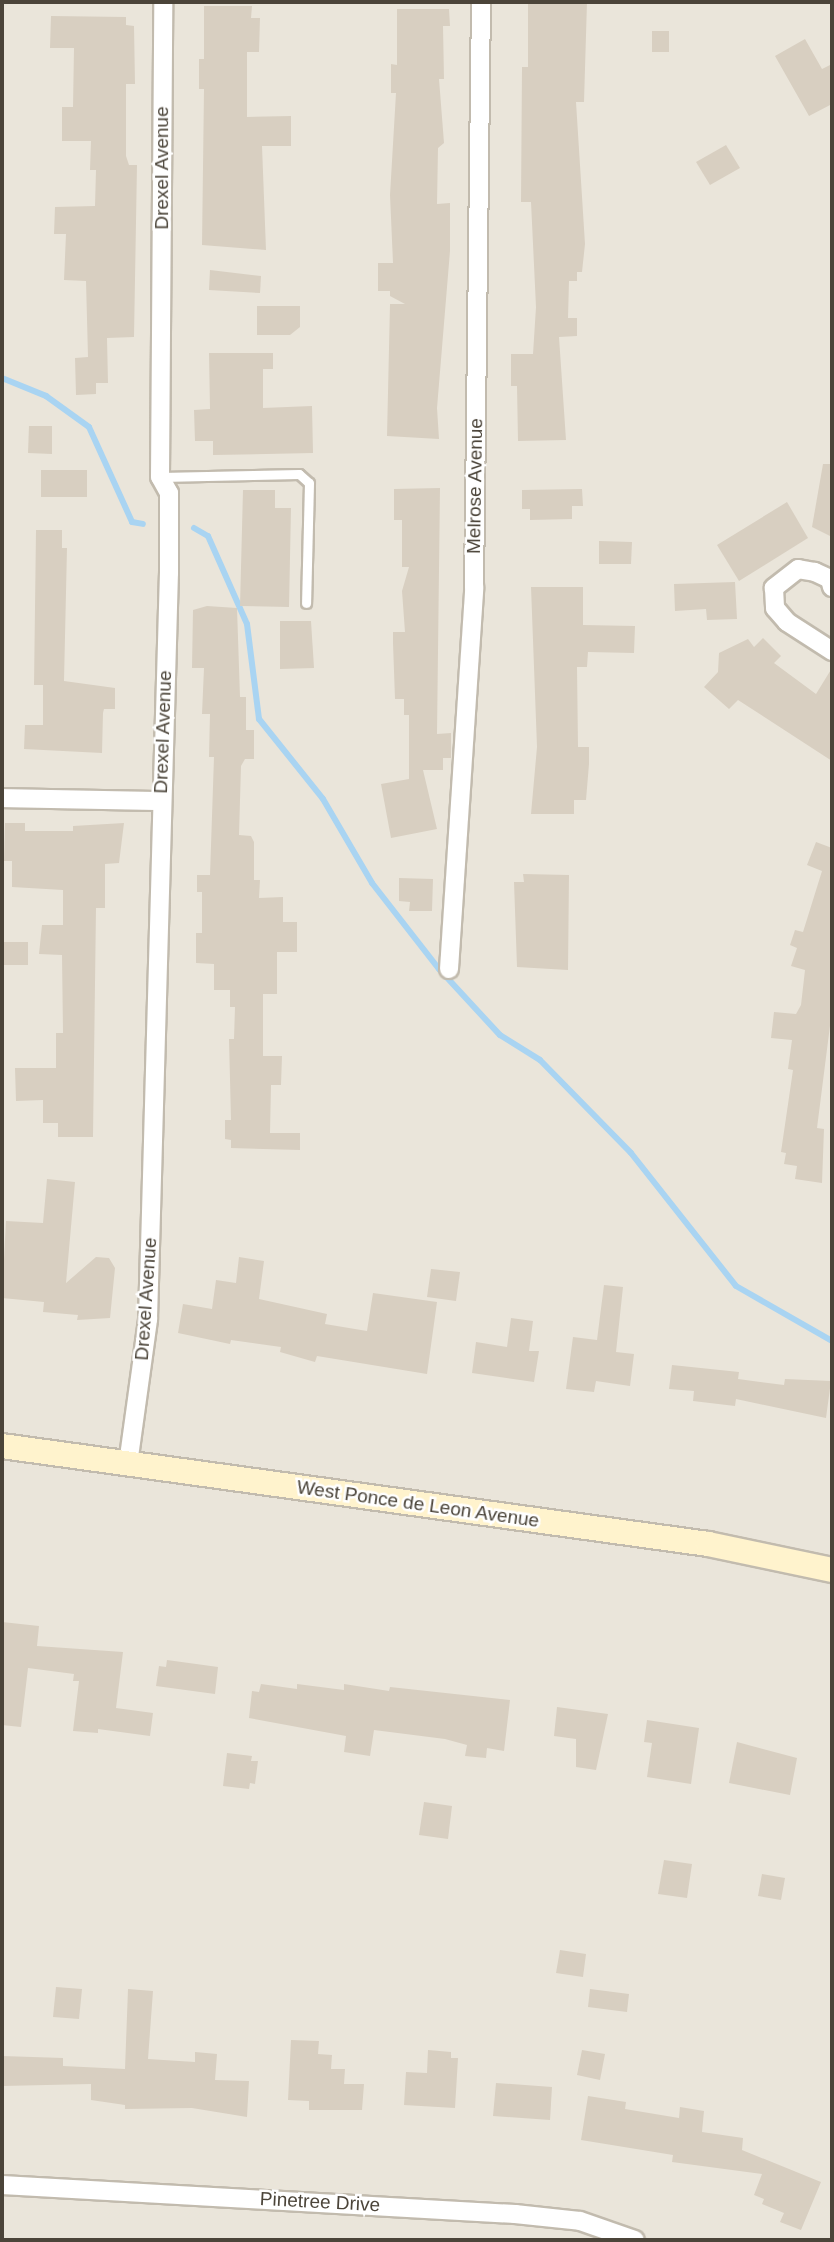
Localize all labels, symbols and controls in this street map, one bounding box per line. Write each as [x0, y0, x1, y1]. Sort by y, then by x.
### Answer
street label: Drexel Avenue [151, 106, 173, 230]
street label: Melrose Avenue [462, 417, 488, 555]
street label: Drexel Avenue [149, 670, 177, 794]
street label: Drexel Avenue [130, 1236, 162, 1362]
street label: West Ponce de Leon Avenue [295, 1476, 541, 1532]
street label: Pinetree Drive [259, 2187, 381, 2217]

